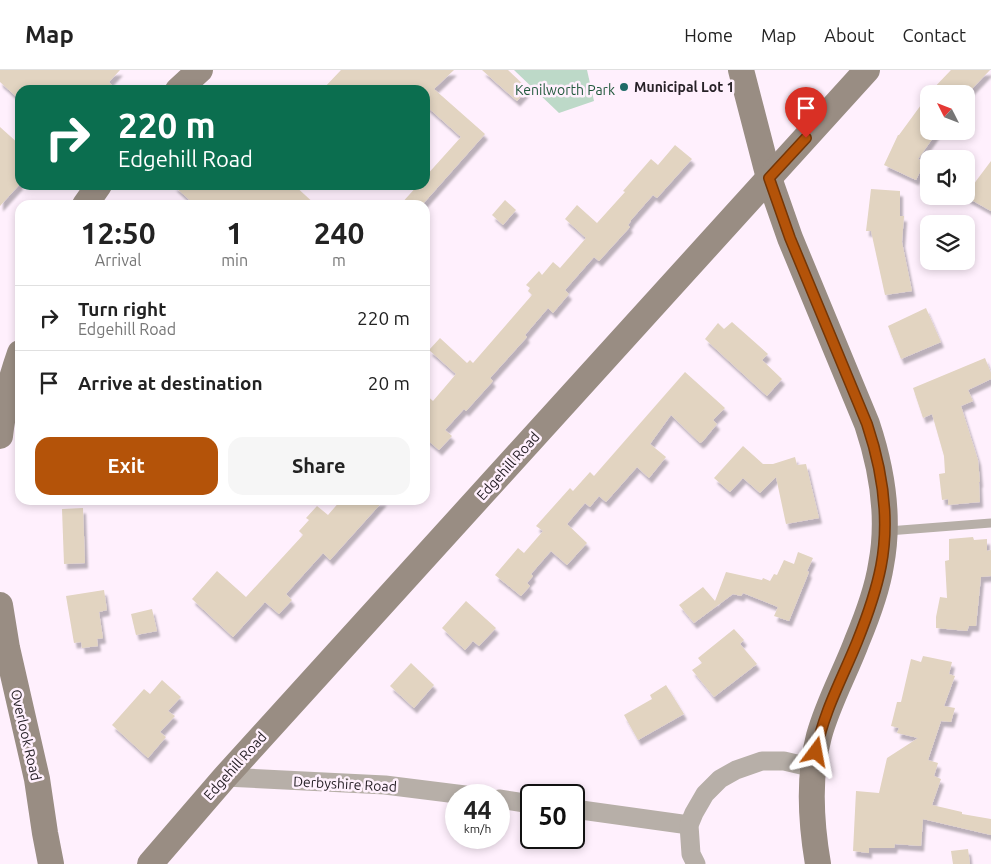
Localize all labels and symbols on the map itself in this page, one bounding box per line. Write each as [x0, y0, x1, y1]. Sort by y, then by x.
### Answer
place label: Municipal Lot 1 [634, 79, 734, 95]
marker: Municipal Lot 1 [618, 81, 630, 93]
park label: Kenilworth Park [515, 82, 615, 98]
north arrow [920, 85, 975, 140]
pin [785, 87, 827, 138]
street label: Edgehill Road [473, 429, 543, 503]
street label: Overlook Road [8, 688, 44, 782]
position arrow [789, 725, 841, 777]
street label: Edgehill Road [200, 729, 270, 803]
street label: Derbyshire Road [293, 773, 397, 795]
speed limit sign: 50 [520, 784, 585, 849]

